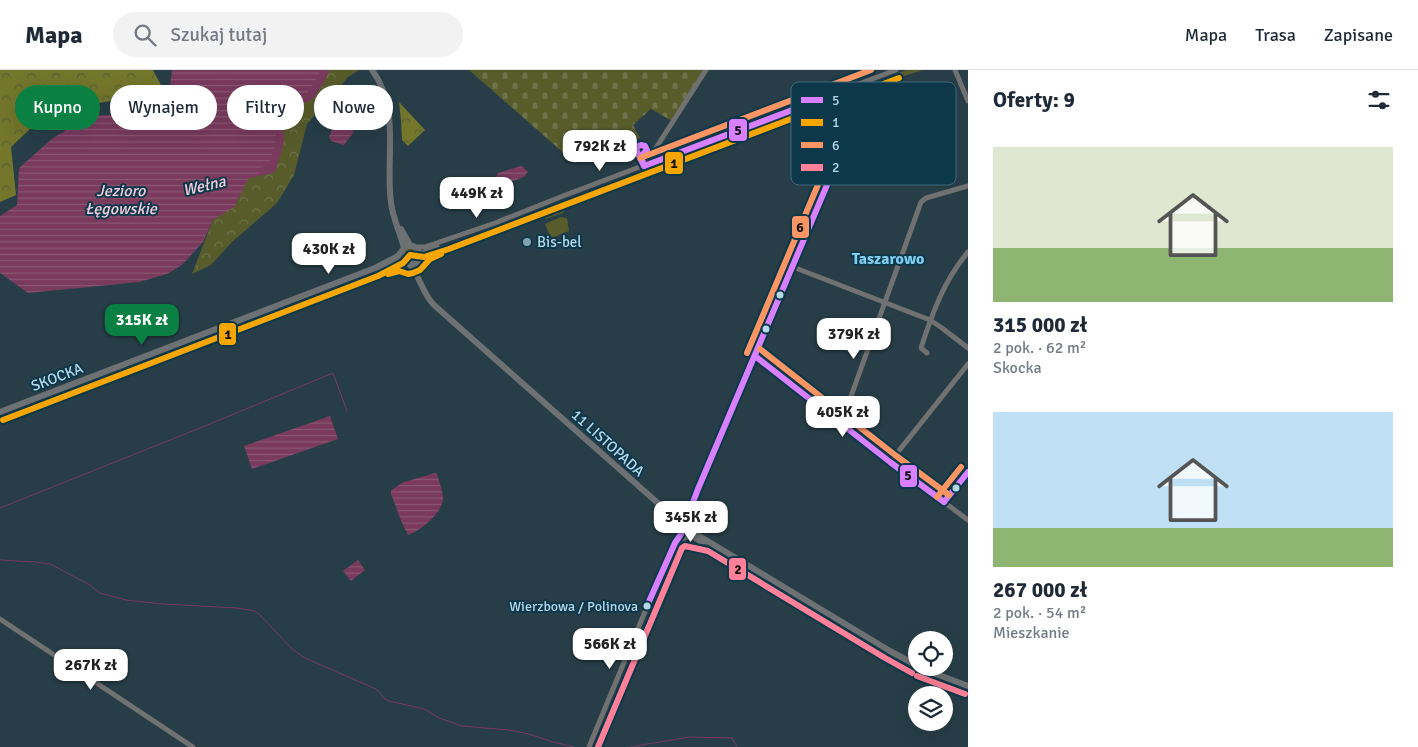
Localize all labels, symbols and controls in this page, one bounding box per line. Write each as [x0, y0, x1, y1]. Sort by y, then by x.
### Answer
search box [113, 12, 463, 57]
text: Mapa [25, 20, 83, 50]
icon: search [131, 21, 159, 49]
text: Szukaj tutaj [171, 23, 267, 47]
text: Mapa [1185, 24, 1227, 46]
text: Trasa [1255, 24, 1296, 46]
text: Zapisane [1324, 24, 1393, 46]
legend [791, 82, 956, 185]
chip: Kupno [15, 85, 100, 130]
chip: Wynajem [110, 85, 217, 130]
chip: Filtry [227, 85, 304, 130]
chip: Nowe [314, 85, 393, 130]
icon: filters [1365, 86, 1393, 114]
text: Oferty: 9 [993, 87, 1075, 113]
text: 5 [832, 92, 840, 109]
text: 1 [832, 114, 840, 131]
line badge: 5 [728, 118, 748, 142]
text: 5 [734, 122, 742, 139]
pin: 792K zł [554, 129, 646, 172]
text: 792K zł [574, 136, 626, 156]
text: 6 [832, 137, 840, 154]
line badge: 1 [664, 151, 684, 175]
text: 1 [670, 155, 678, 172]
text: 2 [832, 159, 840, 176]
water label: Wełna [181, 171, 228, 201]
pin: 449K zł [431, 176, 523, 219]
icon: home [1148, 180, 1238, 270]
water label: Jezioro Łęgowskie [85, 181, 158, 219]
text: 449K zł [451, 183, 503, 203]
line badge: 6 [791, 215, 810, 239]
text: 6 [796, 219, 804, 236]
pin: 430K zł [283, 232, 375, 275]
place label: Bis-bel [537, 233, 582, 251]
marker: Bis-bel [521, 236, 533, 248]
text: 430K zł [303, 239, 355, 259]
district label: Taszarowo [852, 249, 924, 269]
unlabelled marker [775, 290, 785, 300]
pin: 315K zł [96, 304, 188, 346]
text: 315K zł [116, 310, 168, 330]
text: 315 000 zł [993, 312, 1087, 338]
pin: 379K zł [808, 318, 900, 360]
line badge: 1 [218, 322, 237, 346]
unlabelled marker [761, 324, 771, 334]
text: 379K zł [828, 324, 880, 344]
text: 1 [224, 326, 232, 343]
text: 2 pok. · 62 m² [993, 338, 1086, 358]
text: Skocka [993, 358, 1042, 378]
street label: SKOCKA [28, 359, 86, 395]
pin: 405K zł [797, 396, 889, 438]
text: 405K zł [817, 402, 869, 422]
street label: 11 LISTOPADA [568, 406, 648, 480]
icon: home [1148, 445, 1238, 535]
line badge: 5 [899, 464, 918, 488]
text: 5 [904, 467, 912, 484]
unlabelled marker [951, 483, 961, 493]
pin: 345K zł [645, 500, 737, 543]
text: 345K zł [665, 507, 717, 527]
line badge: 2 [728, 557, 747, 581]
text: 2 [734, 561, 742, 578]
text: 267 000 zł [993, 577, 1087, 603]
place label: Wierzbowa / Polinova [509, 598, 638, 615]
marker: Wierzbowa / Polinova [642, 601, 652, 611]
text: 2 pok. · 54 m² [993, 603, 1086, 623]
text: Mieszkanie [993, 623, 1070, 643]
pin: 566K zł [564, 628, 656, 670]
map controls [908, 631, 953, 731]
button: locate [908, 631, 953, 676]
text: 566K zł [584, 634, 636, 654]
pin: 267K zł [45, 648, 137, 691]
text: 267K zł [65, 655, 117, 675]
button: layers [908, 686, 953, 731]

